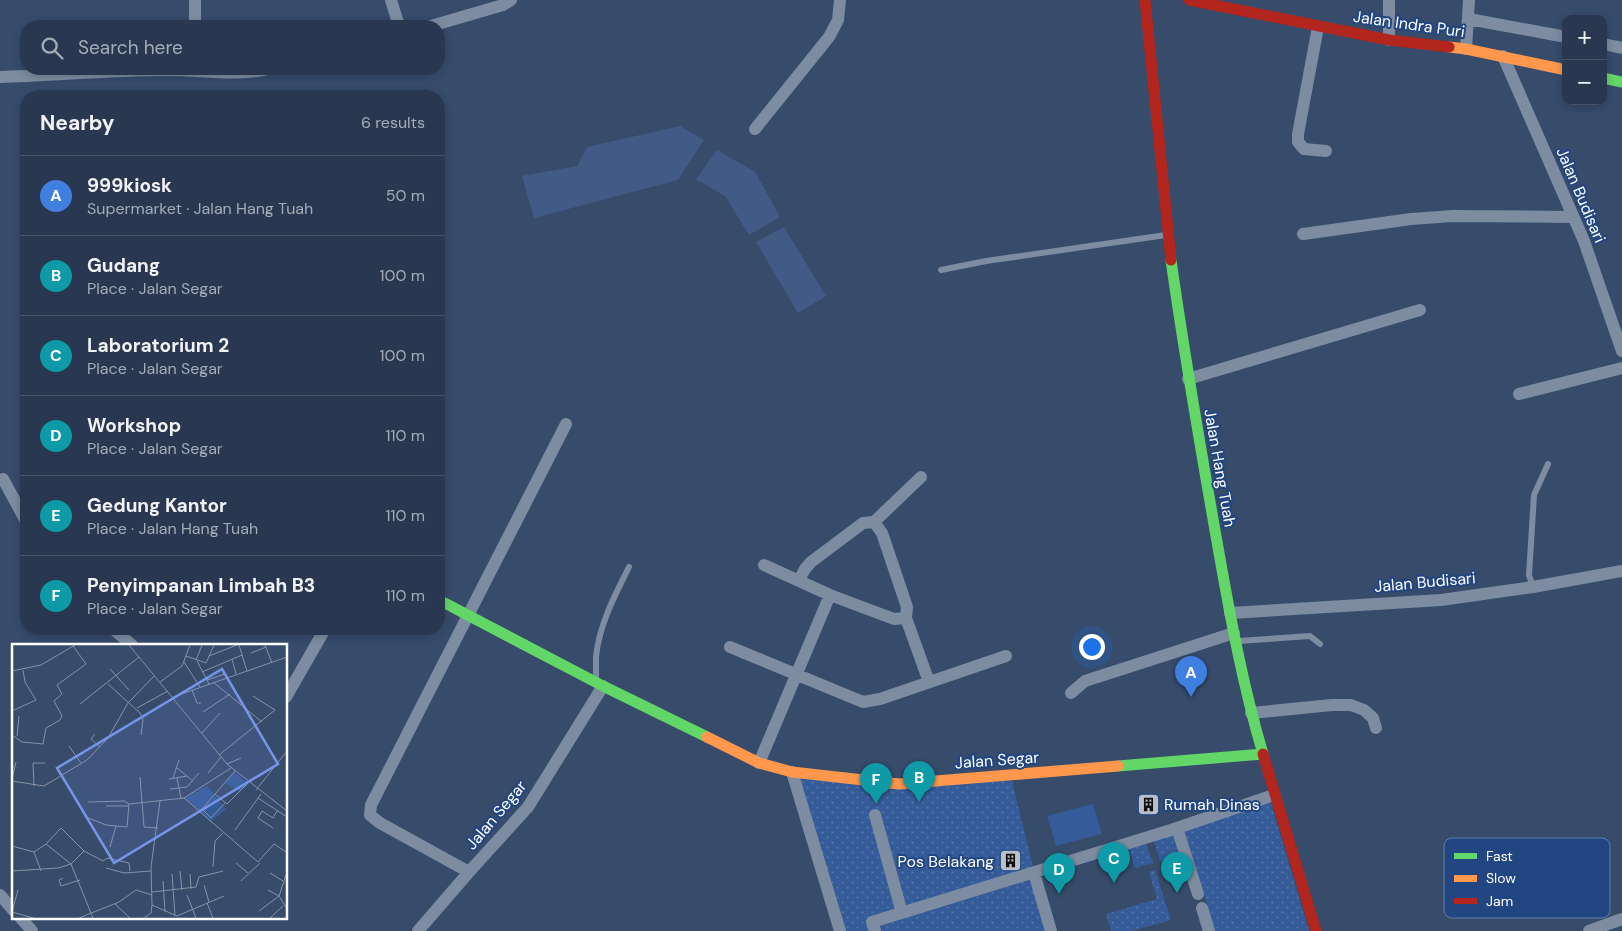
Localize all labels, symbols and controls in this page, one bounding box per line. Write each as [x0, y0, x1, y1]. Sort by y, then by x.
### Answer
street label: Jalan Indra Puri [1352, 6, 1466, 42]
map controls [1562, 15, 1607, 105]
button: + [1562, 15, 1607, 60]
search box [20, 20, 445, 75]
icon: search [38, 34, 66, 62]
text: Search here [78, 35, 183, 60]
button: − [1562, 60, 1607, 105]
text: Nearby [40, 109, 114, 137]
text: 6 results [361, 112, 425, 133]
street label: Jalan Budisari [1551, 144, 1611, 246]
text: 999kiosk [87, 173, 172, 198]
text: A [50, 185, 62, 206]
text: 50 m [386, 185, 425, 206]
text: Supermarket · Jalan Hang Tuah [87, 198, 313, 219]
text: Gudang [87, 253, 160, 278]
text: B [51, 265, 61, 286]
text: 100 m [380, 265, 425, 286]
text: Place · Jalan Segar [87, 278, 223, 299]
text: Laboratorium 2 [87, 333, 229, 358]
text: C [50, 345, 62, 366]
text: 100 m [380, 345, 425, 366]
text: Place · Jalan Segar [87, 358, 223, 379]
street label: Jalan Hang Tuah [1199, 407, 1241, 529]
text: Workshop [87, 413, 181, 438]
text: D [50, 425, 62, 446]
text: 110 m [386, 425, 425, 446]
text: Place · Jalan Segar [87, 438, 223, 459]
text: Gedung Kantor [87, 493, 227, 518]
text: E [51, 505, 61, 526]
text: 110 m [386, 505, 425, 526]
text: Place · Jalan Hang Tuah [87, 518, 258, 539]
street label: Jalan Budisari [1373, 567, 1477, 597]
text: Penyimpanan Limbah B3 [87, 573, 315, 598]
text: F [52, 585, 60, 606]
text: 110 m [386, 585, 425, 606]
text: Place · Jalan Segar [87, 598, 223, 619]
your location [1079, 634, 1105, 660]
inset map [12, 644, 288, 918]
pin: A [1175, 656, 1207, 697]
street label: Jalan Segar [954, 747, 1040, 773]
pin: B [903, 761, 935, 802]
pin: F [860, 763, 892, 804]
street label: Jalan Segar [461, 776, 531, 854]
building icon: Rumah Dinas [1136, 792, 1160, 816]
place label: Rumah Dinas [1164, 794, 1260, 815]
legend [1444, 838, 1610, 918]
pin: C [1098, 842, 1130, 883]
text: Fast [1486, 847, 1513, 865]
building icon: Pos Belakang [998, 849, 1022, 873]
place label: Pos Belakang [898, 851, 994, 872]
pin: E [1161, 852, 1193, 893]
pin: D [1043, 853, 1075, 894]
text: Slow [1486, 869, 1516, 887]
text: Jam [1486, 892, 1513, 910]

